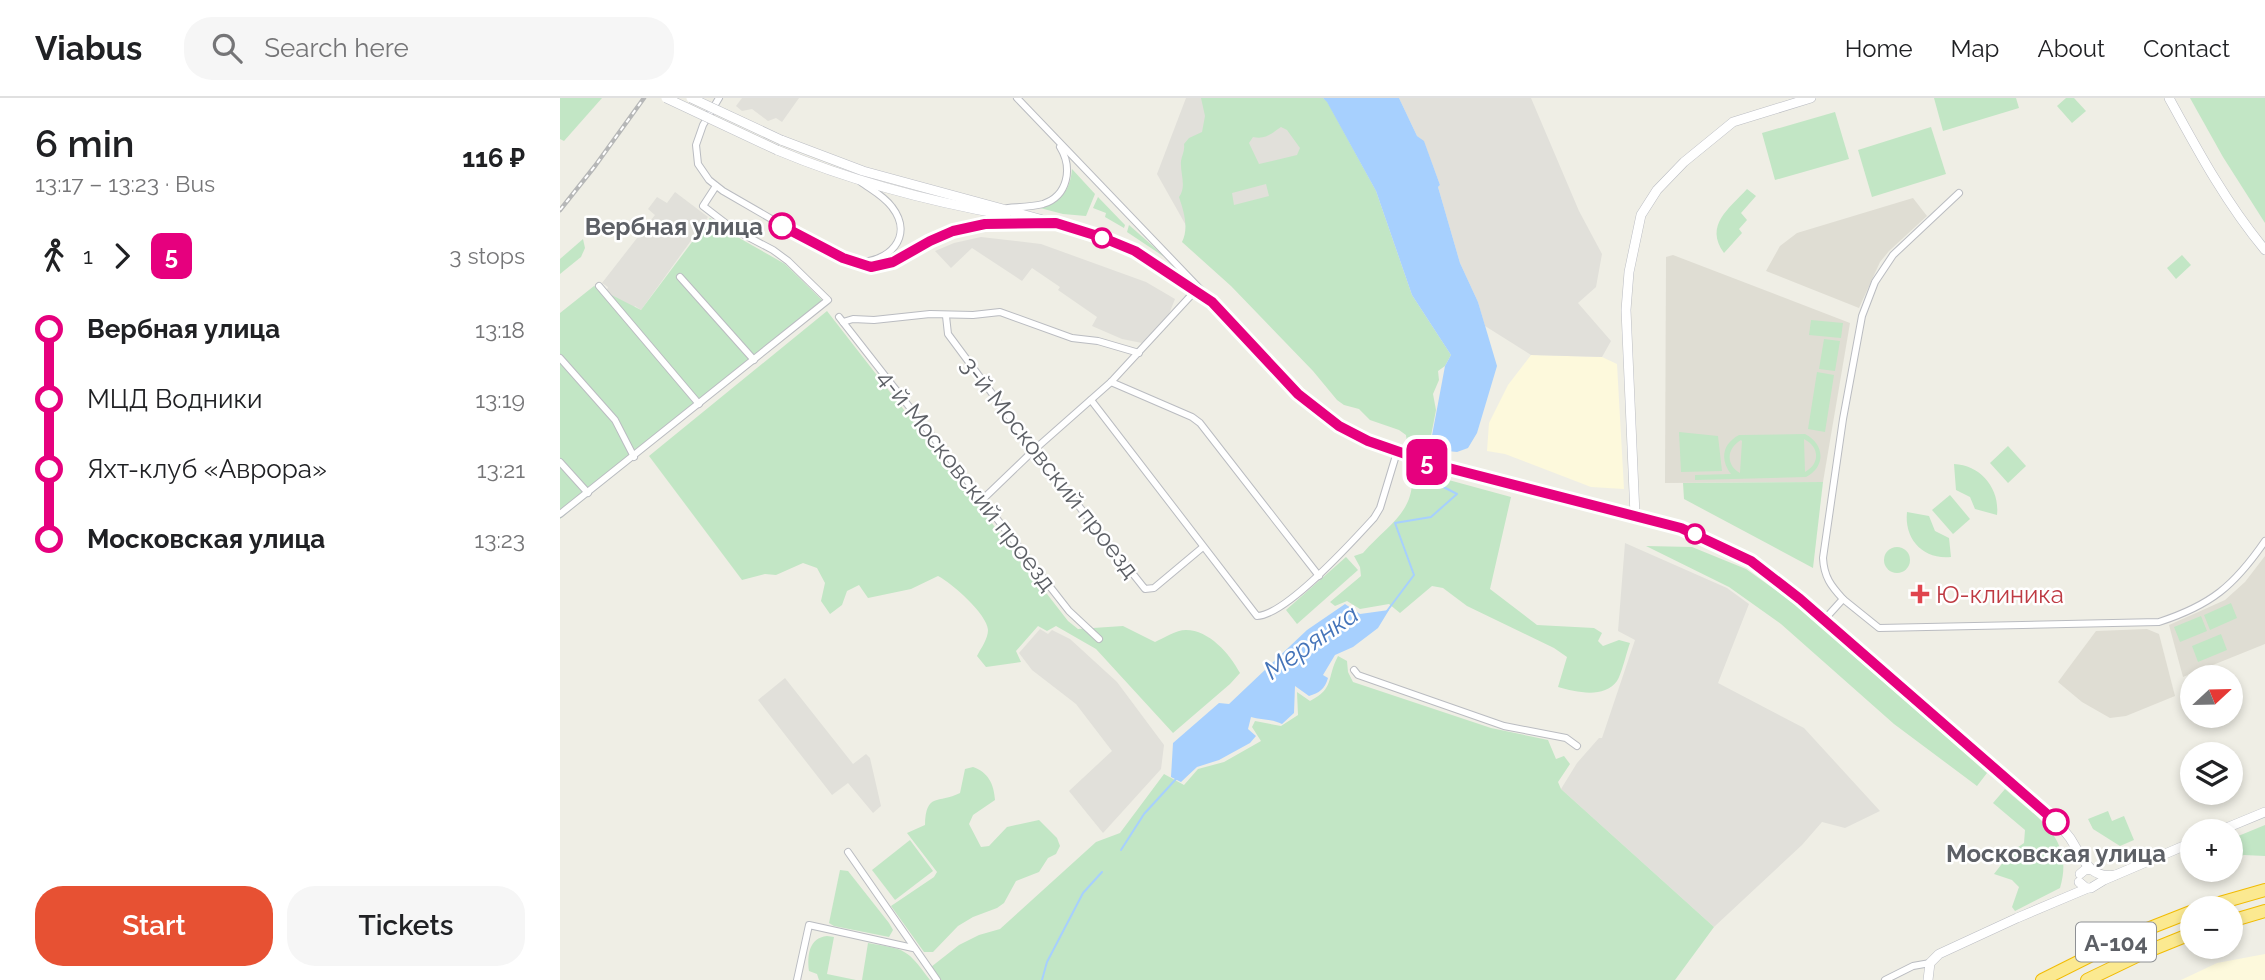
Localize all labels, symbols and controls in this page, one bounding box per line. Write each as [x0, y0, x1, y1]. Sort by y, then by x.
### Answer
search box [184, 17, 674, 80]
text: Viabus [35, 29, 142, 68]
icon: search [208, 29, 246, 67]
text: Search here [264, 33, 409, 63]
text: Home [1845, 34, 1913, 63]
text: Map [1951, 34, 1999, 63]
text: About [2037, 34, 2105, 63]
text: Contact [2143, 34, 2230, 63]
text: 6 min [35, 121, 135, 166]
text: 116 ₽ [462, 143, 525, 173]
text: 13:17 – 13:23 · Bus [35, 170, 215, 197]
place label: Вербная улица [585, 212, 763, 241]
marker: Вербная улица [769, 213, 795, 239]
unlabelled marker [1092, 228, 1112, 248]
icon: walk [35, 237, 73, 275]
icon: forward [103, 237, 141, 275]
text: 5 [165, 241, 178, 270]
text: 1 [83, 242, 93, 269]
text: 3 stops [449, 242, 525, 269]
text: Вербная улица [87, 314, 280, 344]
text: 13:18 [475, 316, 525, 343]
street label: 3-й Московский проезд [955, 351, 1145, 583]
street label: 4-й Московский проезд [872, 364, 1062, 596]
text: МЦД Водники [87, 384, 262, 414]
text: 13:19 [475, 386, 525, 413]
line badge: 5 [1404, 439, 1450, 485]
text: 5 [1420, 447, 1434, 476]
text: Яхт-клуб «Аврора» [87, 454, 327, 484]
text: 13:21 [477, 456, 525, 483]
text: Московская улица [87, 524, 325, 554]
unlabelled marker [1685, 524, 1705, 544]
text: 13:23 [474, 526, 525, 553]
place label: Ю-клиника [1936, 580, 2064, 609]
marker: Ю-клиника [1910, 584, 1930, 604]
water label: Мерянка [1258, 599, 1364, 685]
north arrow [2180, 665, 2244, 728]
map controls [2180, 665, 2243, 959]
button: layers [2180, 742, 2243, 805]
marker: Московская улица [2043, 809, 2069, 835]
button: + [2180, 819, 2243, 882]
place label: Московская улица [1946, 839, 2166, 868]
button: Start [35, 886, 273, 966]
button: Tickets [287, 886, 525, 966]
button: − [2180, 896, 2243, 959]
road number: А-104 [2076, 922, 2156, 962]

